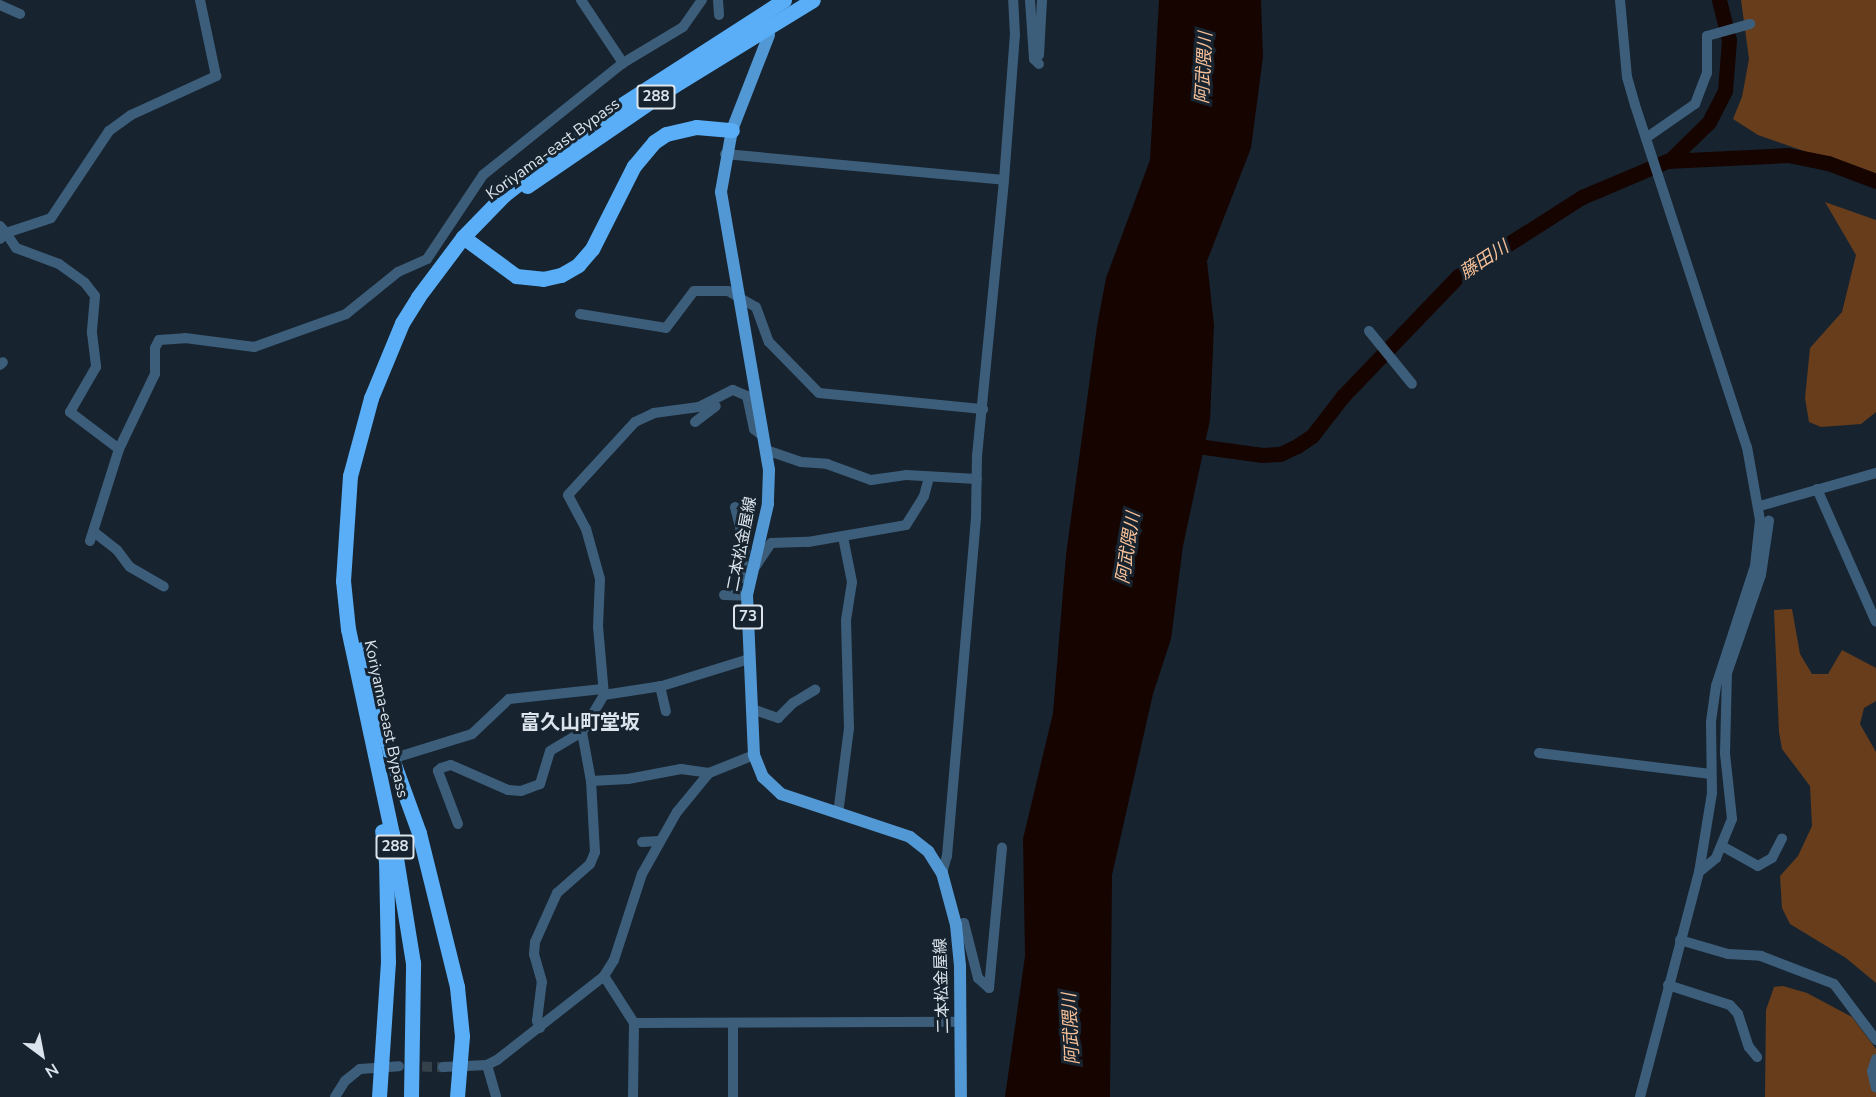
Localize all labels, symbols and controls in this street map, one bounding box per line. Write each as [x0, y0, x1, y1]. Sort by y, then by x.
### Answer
water label: 阿武隈川 [1191, 31, 1217, 105]
road number: 288 [636, 85, 676, 109]
street label: Koriyama-east Bypass [482, 94, 624, 204]
water label: 藤田川 [1455, 236, 1513, 284]
street label: 二本松金屋線 [723, 495, 761, 593]
water label: 阿武隈川 [1112, 511, 1144, 585]
road number: 73 [733, 605, 763, 629]
street label: Koriyama-east Bypass [360, 639, 412, 799]
district label: 富久山町堂坂 [520, 710, 640, 734]
road number: 288 [376, 835, 414, 859]
street label: 二本松金屋線 [931, 938, 953, 1034]
water label: 阿武隈川 [1058, 992, 1084, 1066]
north arrow [12, 1025, 72, 1085]
text: N [41, 1058, 62, 1083]

